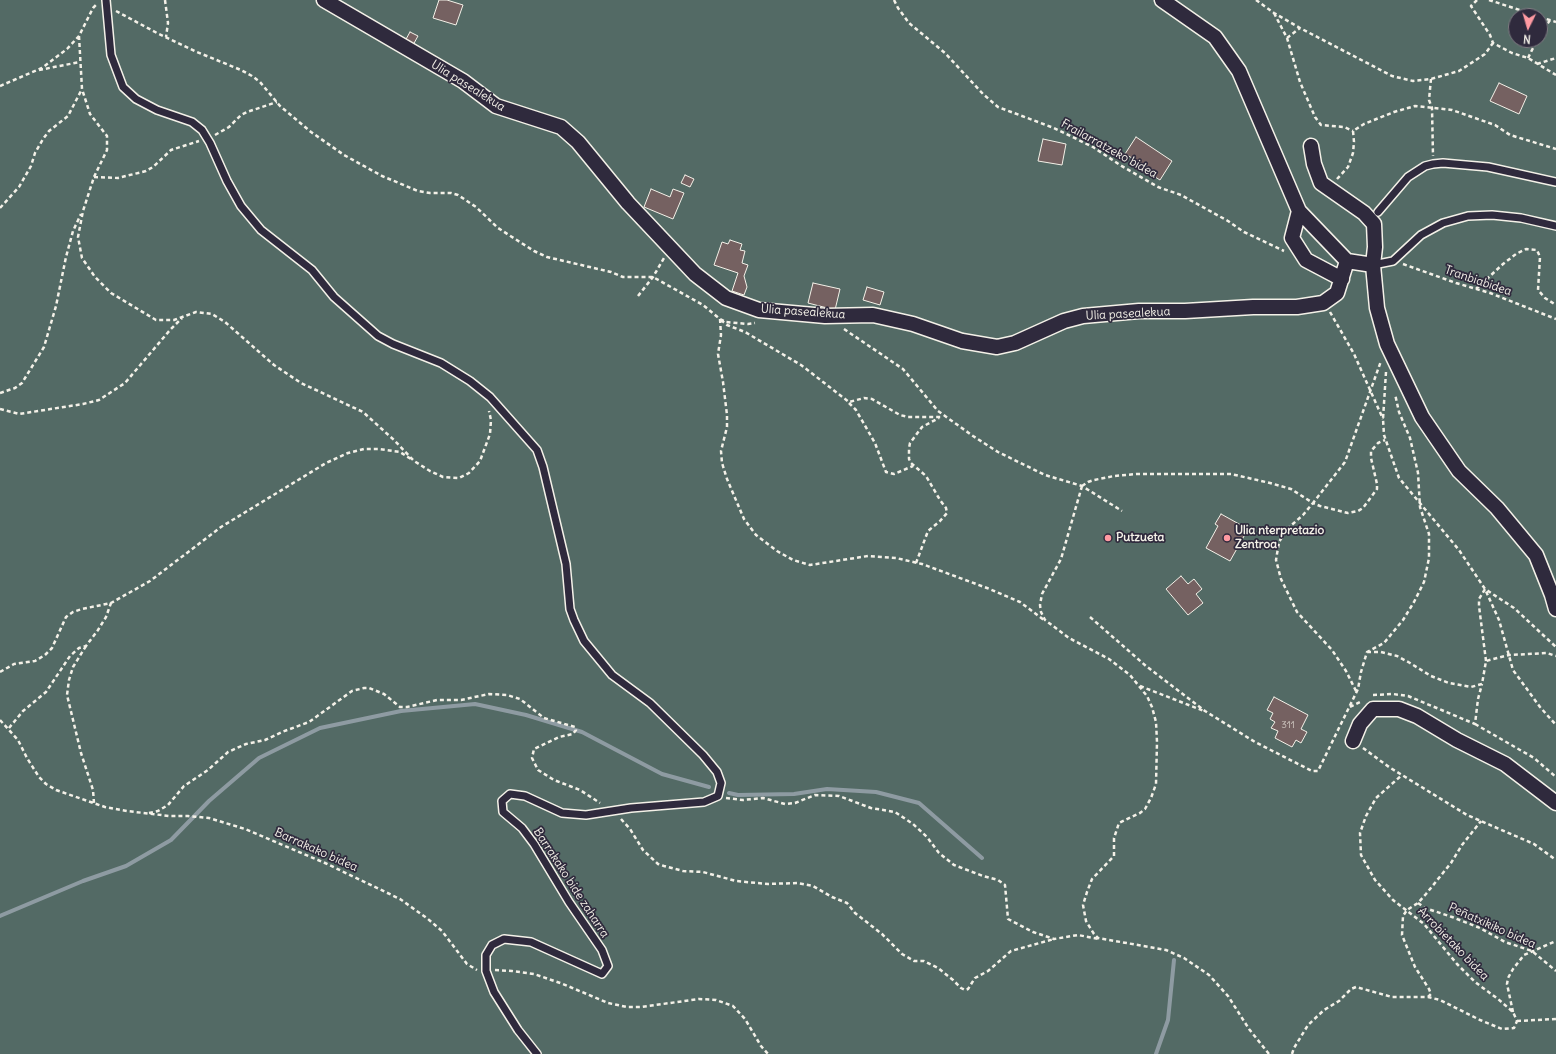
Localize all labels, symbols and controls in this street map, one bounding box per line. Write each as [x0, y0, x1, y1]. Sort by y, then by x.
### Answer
north arrow [1508, 8, 1548, 48]
text: N [1523, 32, 1531, 46]
street label: Ulia pasealekua [428, 57, 508, 115]
street label: Frailarratzeko bidea [1058, 117, 1160, 181]
street label: Tranbiabidea [1443, 263, 1513, 299]
street label: Ulia pasealekua [760, 302, 846, 322]
street label: Ulia pasealekua [1085, 305, 1171, 323]
place label: Ulia nterpretazio Zentroa [1235, 524, 1324, 552]
place label: Putzueta [1116, 531, 1164, 545]
marker: Putzueta [1103, 533, 1113, 543]
marker: Ulia nterpretazio Zentroa [1222, 533, 1232, 543]
house number: 311 [1281, 719, 1295, 731]
street label: Barrakako bidea [272, 825, 360, 875]
street label: Barrakako bide zaharra [530, 825, 612, 941]
street label: Peñatxikiko bidea [1446, 900, 1538, 952]
street label: Arrobietako bidea [1414, 904, 1492, 984]

